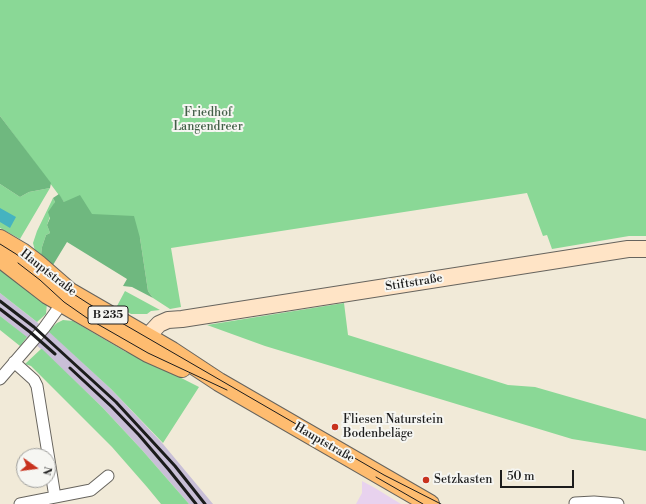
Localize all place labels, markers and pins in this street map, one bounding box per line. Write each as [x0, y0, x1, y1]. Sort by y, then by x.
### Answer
place label: Fliesen Naturstein Bodenbeläge [343, 413, 443, 441]
marker: Fliesen Naturstein Bodenbeläge [330, 422, 340, 432]
place label: Setzkasten [434, 473, 492, 487]
marker: Setzkasten [421, 475, 431, 485]

